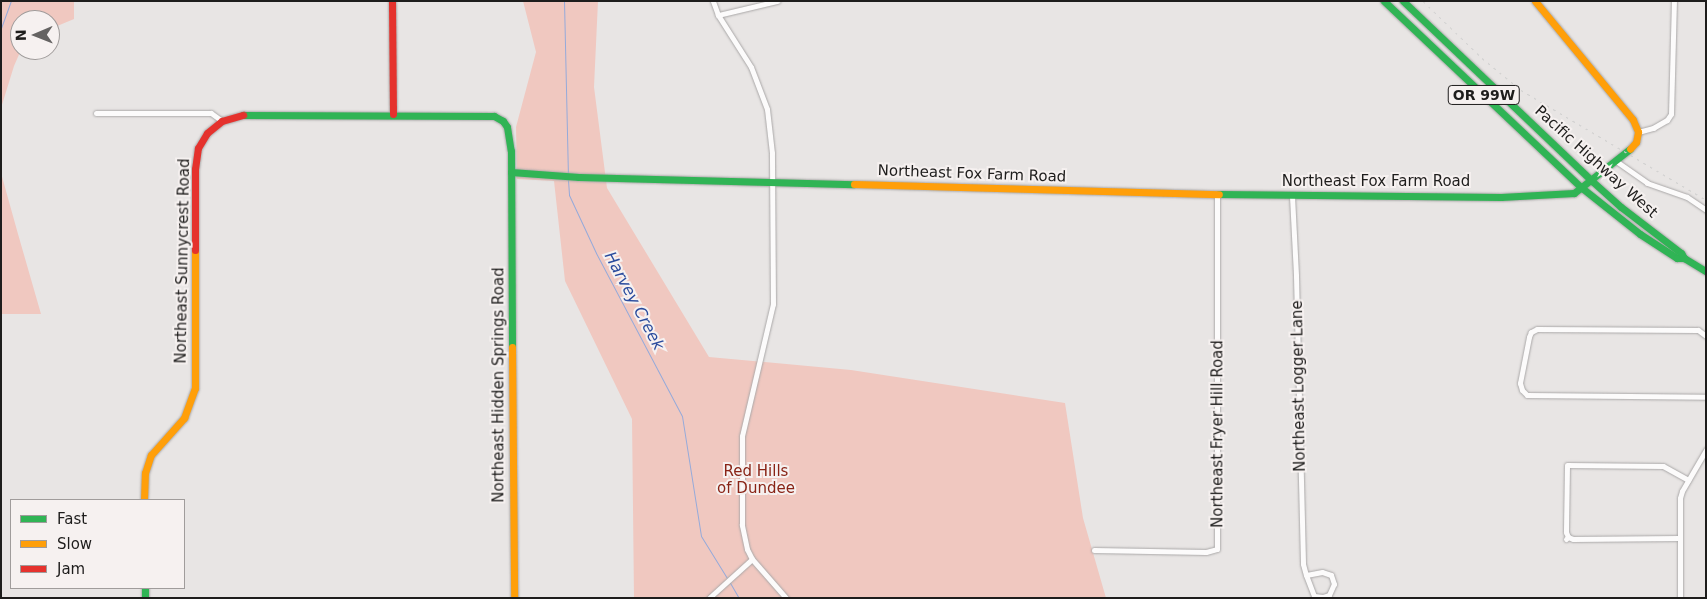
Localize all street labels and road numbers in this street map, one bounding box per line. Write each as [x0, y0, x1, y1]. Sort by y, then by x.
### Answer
road number: OR 99W [1448, 84, 1520, 106]
street label: Pacific Highway West [1531, 102, 1661, 222]
street label: Northeast Sunnycrest Road [172, 158, 194, 364]
street label: Northeast Fox Farm Road [877, 162, 1067, 186]
street label: Northeast Fox Farm Road [1282, 173, 1470, 191]
street label: Northeast Hidden Springs Road [490, 267, 508, 503]
street label: Northeast Logger Lane [1289, 300, 1309, 472]
street label: Northeast Fryer Hill Road [1209, 340, 1227, 528]

